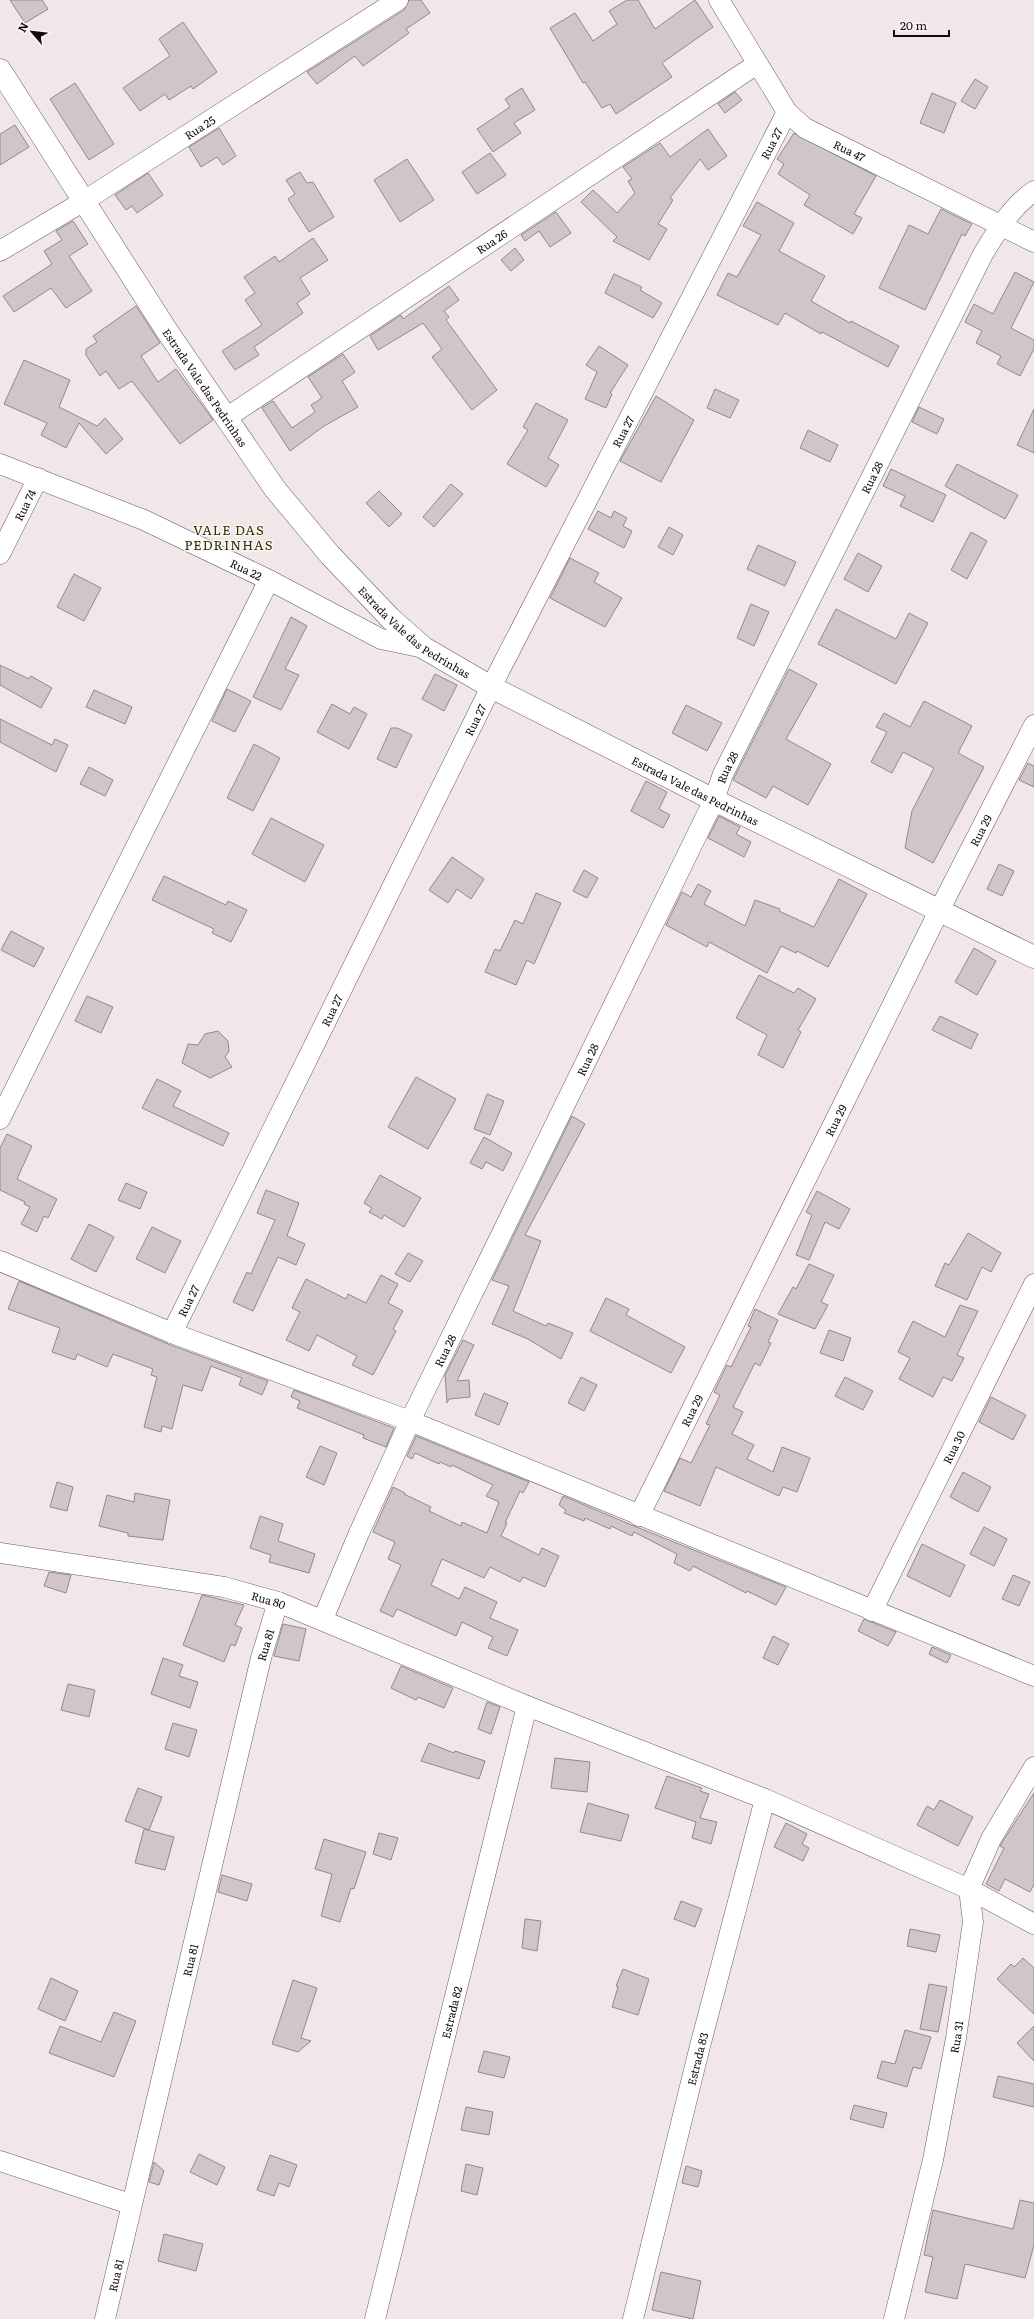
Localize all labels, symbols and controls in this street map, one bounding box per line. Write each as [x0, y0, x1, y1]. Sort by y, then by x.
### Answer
north arrow [12, 12, 52, 52]
scale bar [894, 12, 949, 38]
text: 20 m [900, 16, 927, 34]
text: N [13, 19, 32, 35]
street label: Rua 25 [181, 111, 218, 143]
street label: Rua 27 [756, 124, 786, 162]
street label: Rua 47 [831, 136, 869, 165]
street label: Rua 26 [473, 225, 510, 257]
street label: Estrada Vale das Pedrinhas [159, 325, 252, 450]
street label: Rua 27 [608, 412, 638, 450]
street label: Rua 28 [857, 458, 886, 496]
street label: Rua 74 [10, 486, 39, 523]
district label: VALE DAS PEDRINHAS [185, 520, 273, 554]
street label: Rua 22 [228, 555, 265, 584]
street label: Estrada Vale das Pedrinhas [355, 582, 473, 681]
street label: Rua 27 [460, 701, 490, 738]
street label: Rua 28 [712, 748, 741, 785]
street label: Estrada Vale das Pedrinhas [629, 752, 761, 829]
street label: Rua 29 [965, 811, 995, 849]
street label: Rua 27 [317, 991, 346, 1029]
street label: Rua 28 [572, 1040, 602, 1078]
street label: Rua 29 [821, 1101, 850, 1139]
street label: Rua 27 [173, 1282, 203, 1319]
street label: Rua 28 [430, 1331, 459, 1369]
street label: Rua 29 [677, 1391, 706, 1429]
street label: Rua 30 [938, 1428, 968, 1466]
street label: Rua 80 [250, 1587, 288, 1612]
street label: Rua 81 [253, 1626, 278, 1663]
street label: Rua 81 [178, 1941, 201, 1978]
street label: Estrada 82 [437, 1984, 465, 2040]
street label: Rua 31 [945, 2019, 967, 2055]
street label: Estrada 83 [683, 2030, 711, 2087]
street label: Rua 81 [104, 2257, 127, 2293]

